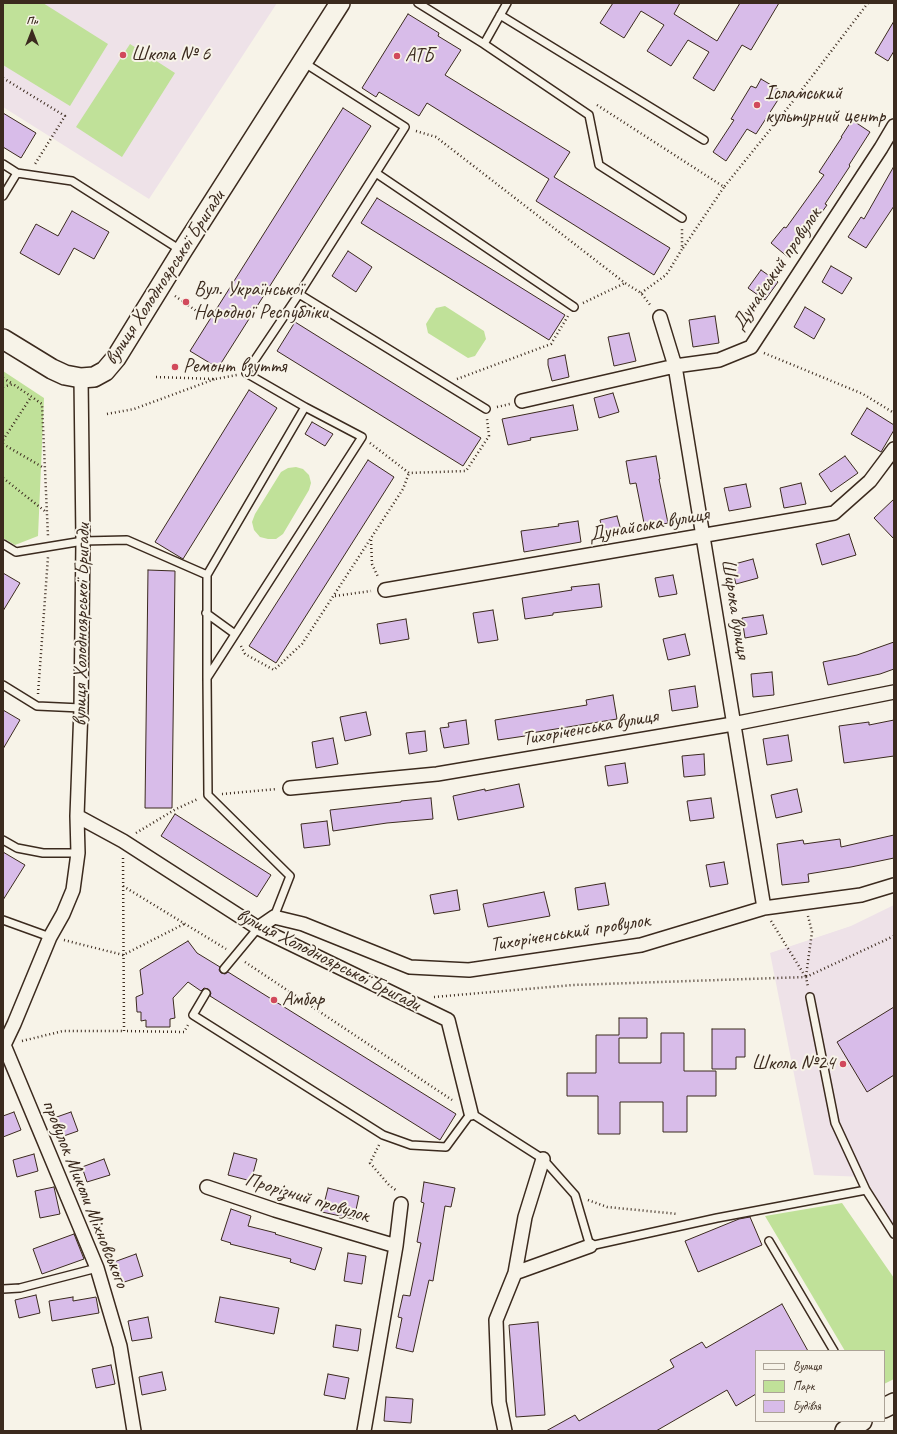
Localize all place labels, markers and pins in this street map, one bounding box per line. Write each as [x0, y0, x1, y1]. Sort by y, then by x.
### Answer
place label: Школа № 6 [131, 43, 210, 67]
place label: АТБ [405, 44, 434, 68]
marker: Школа № 6 [118, 50, 128, 60]
marker: АТБ [392, 51, 402, 61]
place label: Ісламський культурний центр [765, 82, 885, 129]
marker: Ісламський культурний центр [752, 100, 762, 110]
place label: Вул. Української Народної Республіки [194, 278, 328, 325]
marker: Вул. Української Народної Республіки [181, 297, 191, 307]
place label: Ремонт взуття [183, 355, 286, 379]
marker: Ремонт взуття [170, 362, 180, 372]
place label: Амбар [282, 988, 324, 1012]
marker: Амбар [269, 995, 279, 1005]
place label: Школа №24 [752, 1052, 835, 1076]
marker: Школа №24 [838, 1059, 848, 1069]

